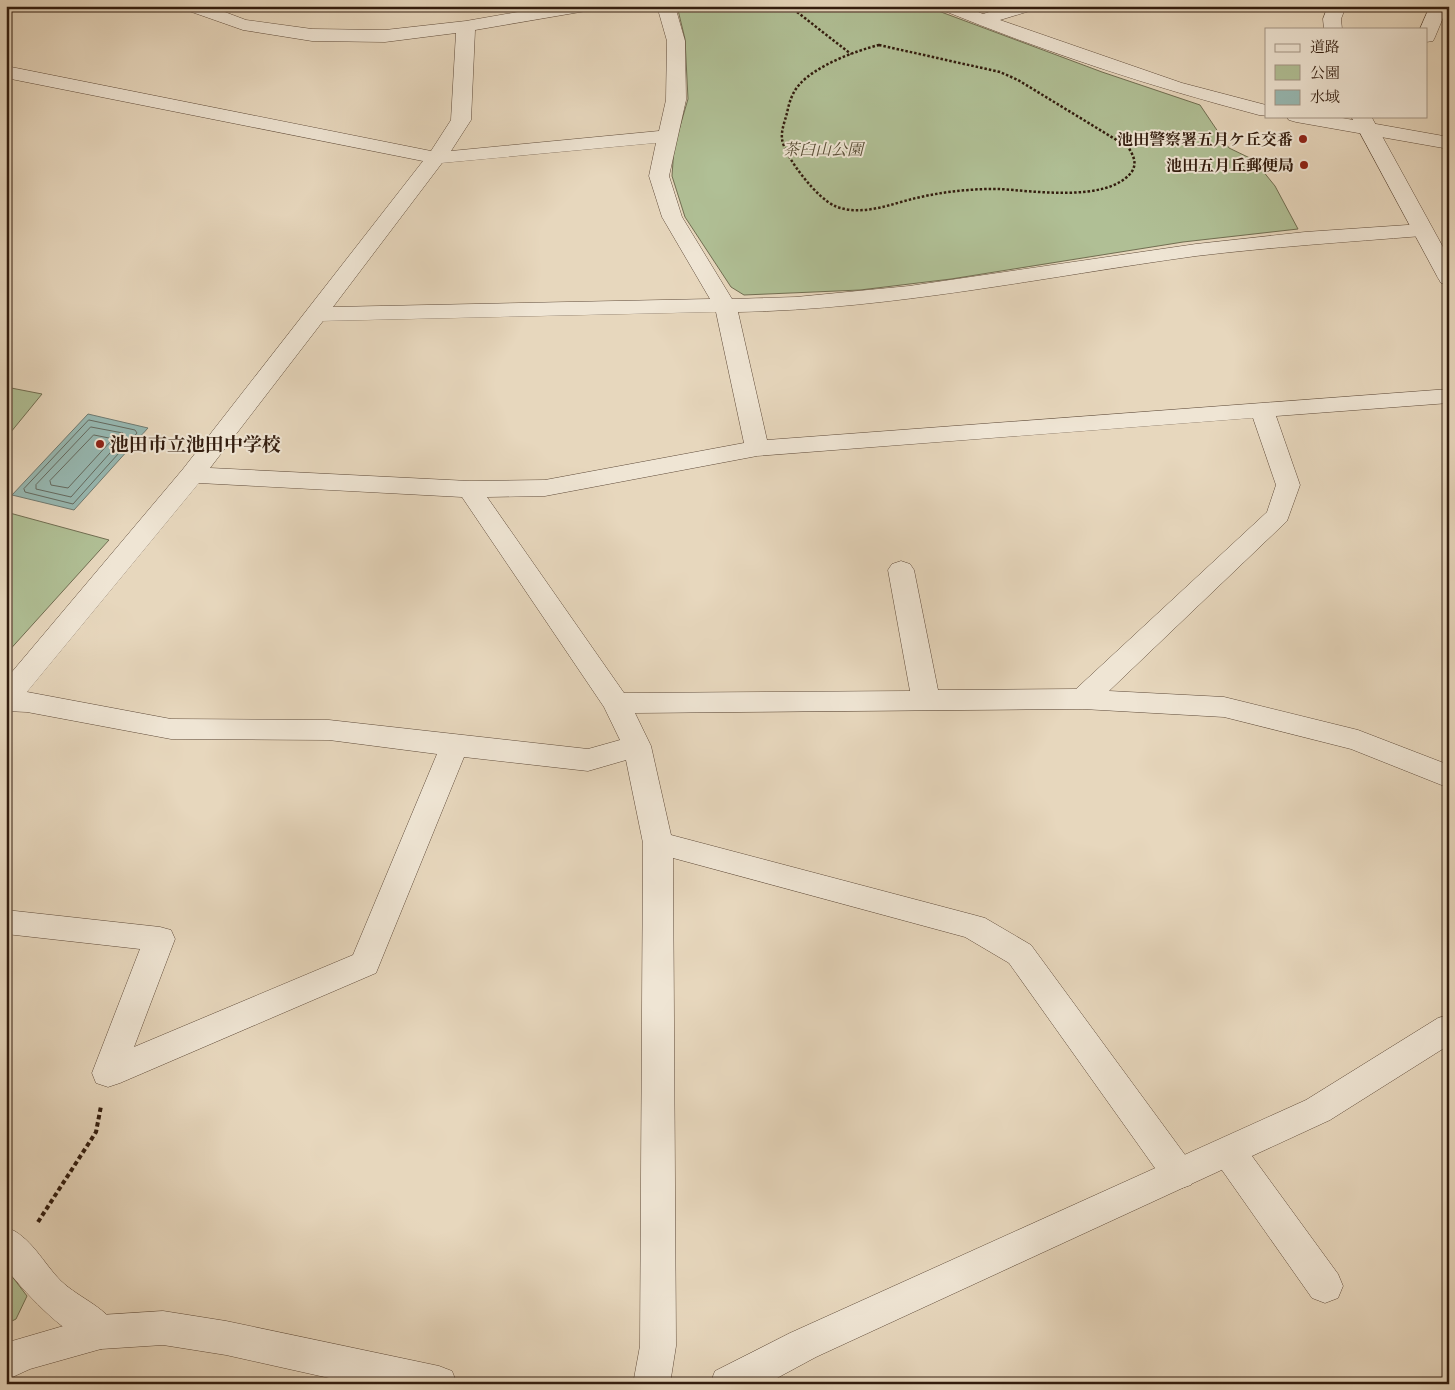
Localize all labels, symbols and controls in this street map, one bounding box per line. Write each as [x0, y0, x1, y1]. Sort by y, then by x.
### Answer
legend [1265, 28, 1428, 118]
text: 道路 [1310, 38, 1340, 59]
text: 公園 [1310, 64, 1340, 85]
text: 水域 [1310, 88, 1340, 109]
place label: 池田警察署五月ケ丘交番 [1117, 130, 1293, 152]
marker: 池田警察署五月ケ丘交番 [1297, 133, 1309, 145]
park label: 茶臼山公園 [783, 140, 866, 162]
place label: 池田五月丘郵便局 [1166, 156, 1294, 178]
marker: 池田五月丘郵便局 [1298, 159, 1310, 171]
place label: 池田市立池田中学校 [110, 433, 281, 459]
marker: 池田市立池田中学校 [94, 438, 106, 450]

